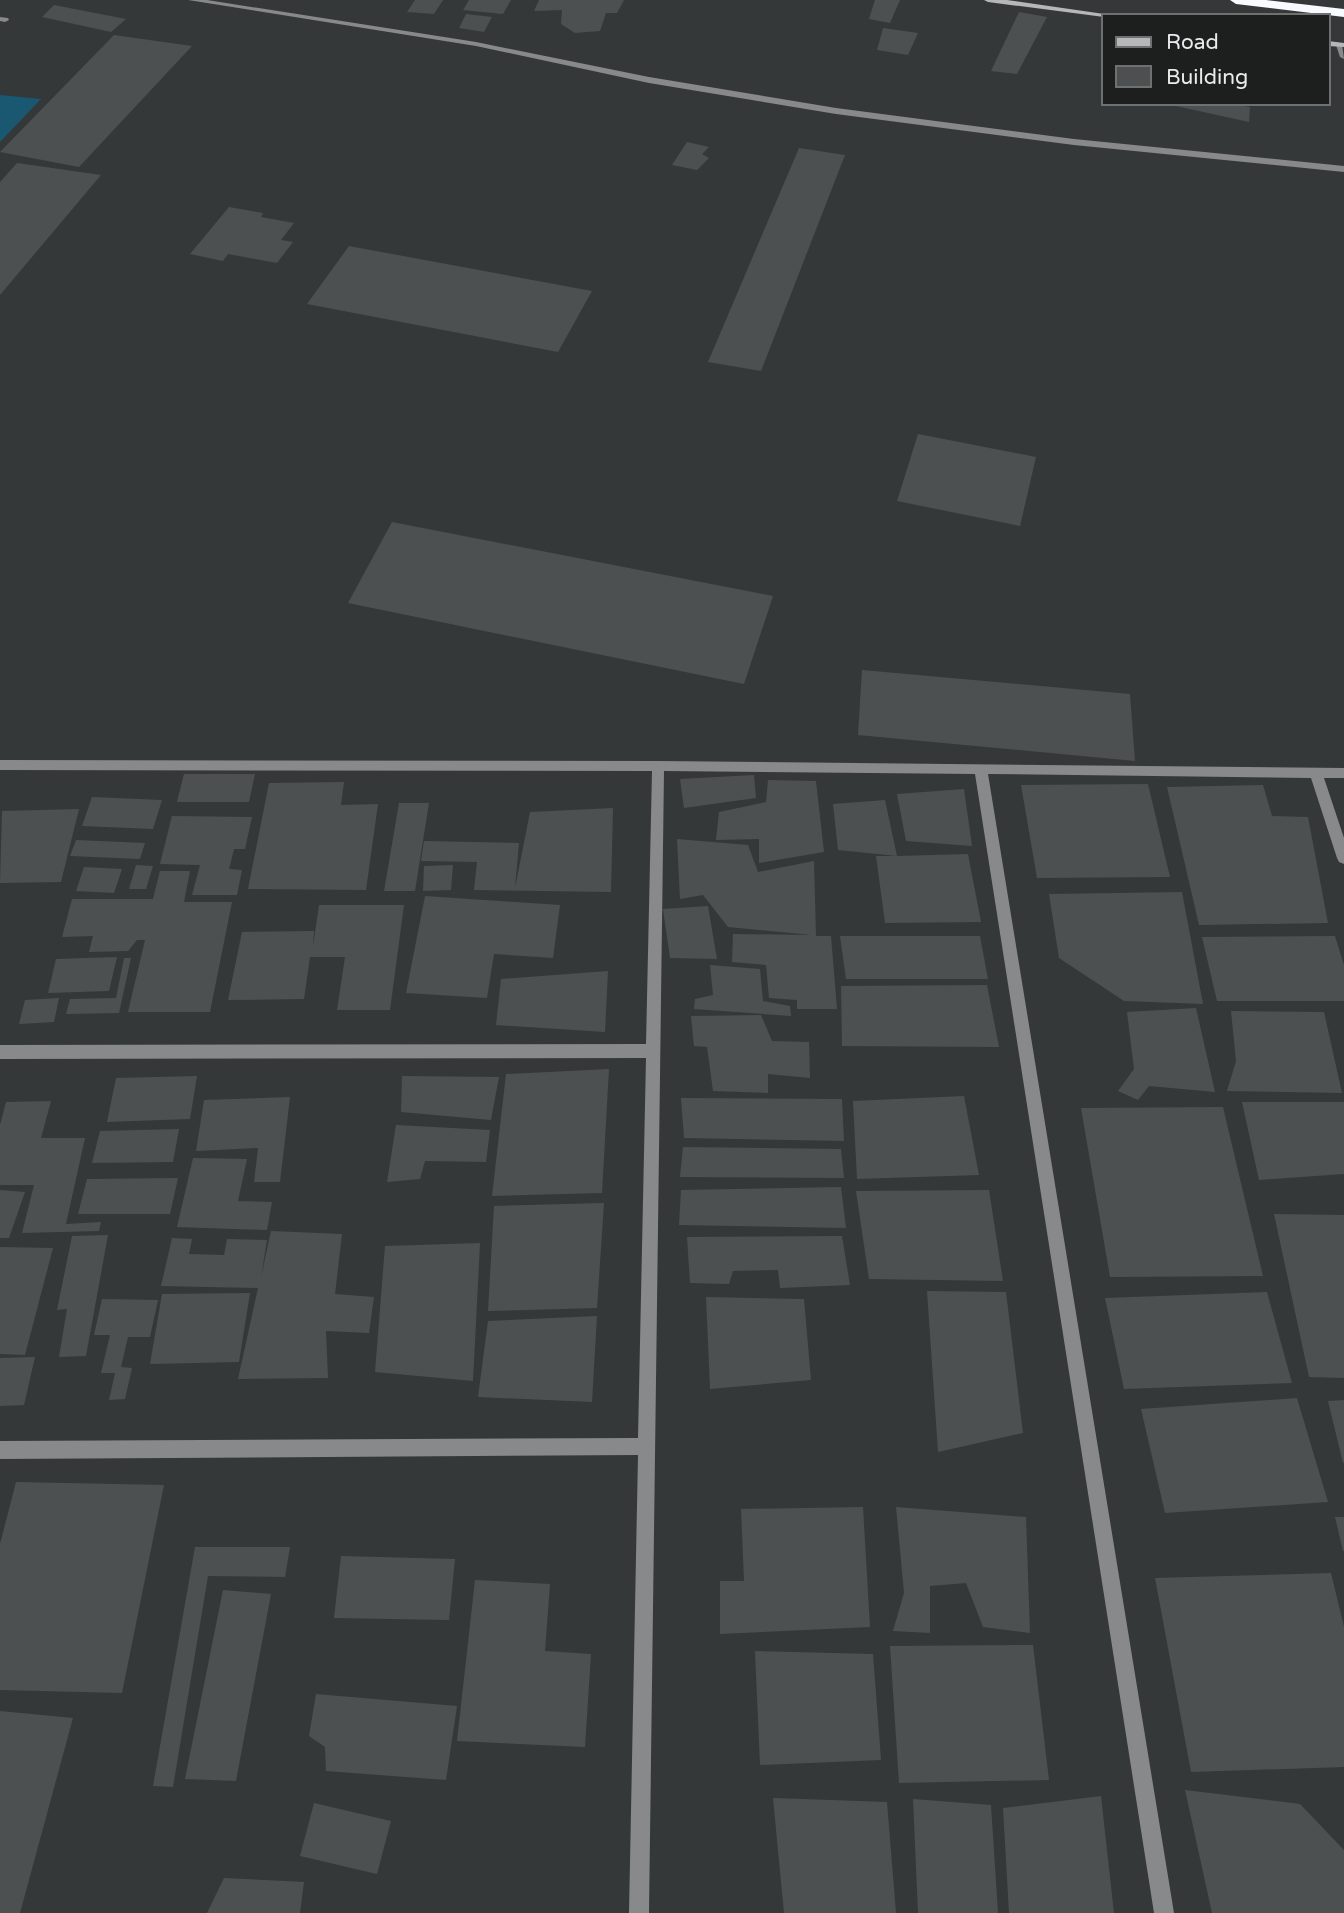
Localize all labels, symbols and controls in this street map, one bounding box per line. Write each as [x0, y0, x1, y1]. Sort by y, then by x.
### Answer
legend [1102, 14, 1330, 105]
text: Road [1166, 30, 1219, 55]
text: Building [1166, 65, 1248, 90]

